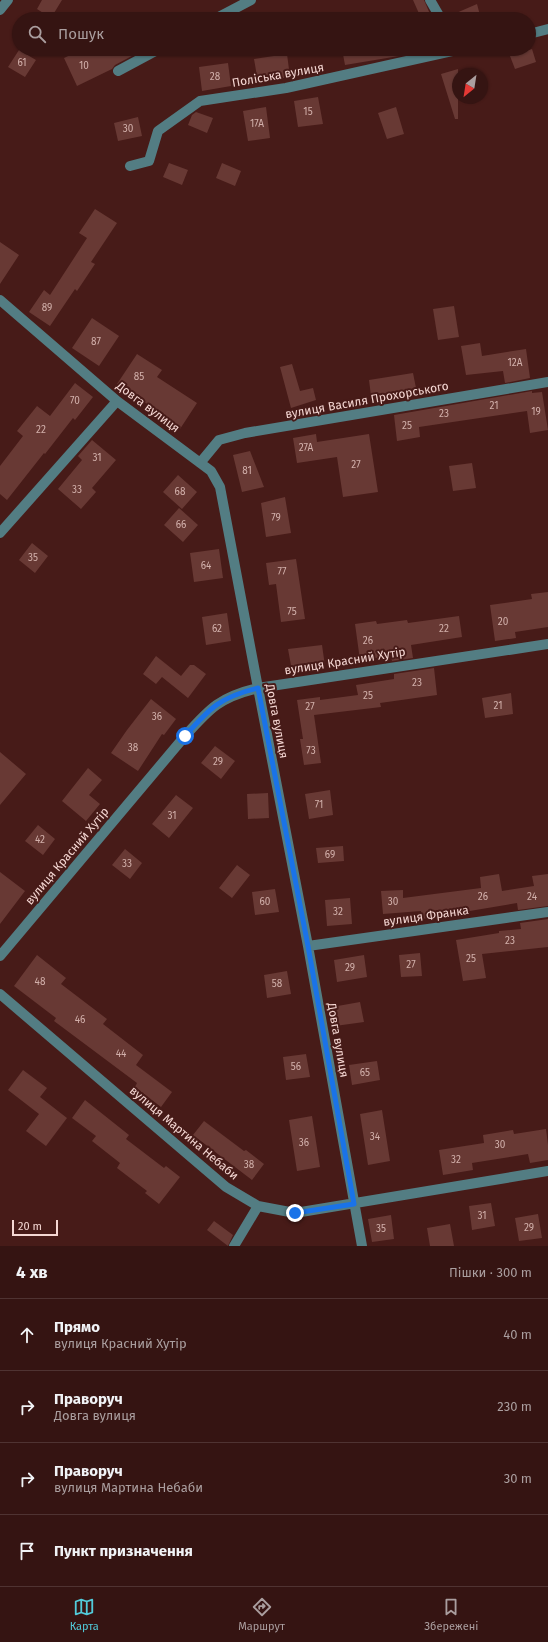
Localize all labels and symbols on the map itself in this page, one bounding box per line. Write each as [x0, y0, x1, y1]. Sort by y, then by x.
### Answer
house number: 61 [17, 57, 27, 69]
house number: 10 [79, 60, 89, 72]
street label: Поліська вулиця [231, 60, 325, 90]
north arrow [452, 68, 488, 104]
house number: 28 [210, 71, 221, 83]
house number: 15 [303, 106, 313, 118]
house number: 17А [250, 118, 264, 130]
house number: 30 [123, 123, 134, 135]
house number: 89 [42, 302, 52, 314]
house number: 87 [91, 336, 101, 348]
house number: 12А [507, 357, 523, 369]
house number: 85 [134, 371, 144, 383]
street label: Довга вулиця [113, 378, 182, 435]
street label: вулиця Василя Прохорського [284, 379, 450, 421]
house number: 70 [70, 395, 80, 407]
house number: 21 [489, 400, 499, 412]
house number: 19 [531, 406, 541, 418]
house number: 23 [439, 408, 449, 420]
house number: 25 [402, 420, 412, 432]
house number: 22 [36, 424, 46, 436]
house number: 27А [299, 442, 314, 454]
house number: 31 [92, 452, 102, 464]
house number: 27 [351, 459, 361, 471]
house number: 81 [242, 465, 252, 477]
house number: 33 [72, 484, 82, 496]
house number: 68 [175, 486, 186, 498]
house number: 79 [271, 512, 281, 524]
house number: 66 [176, 519, 186, 531]
house number: 35 [28, 552, 38, 564]
house number: 64 [201, 560, 212, 572]
house number: 77 [278, 566, 287, 578]
house number: 75 [287, 606, 297, 618]
house number: 20 [498, 616, 509, 628]
house number: 62 [212, 623, 222, 635]
house number: 22 [439, 623, 449, 635]
house number: 26 [363, 635, 373, 647]
street label: вулиця Красний Хутір [283, 645, 407, 677]
house number: 23 [412, 677, 422, 689]
street label: Довга вулиця [263, 682, 291, 759]
house number: 25 [363, 690, 373, 702]
house number: 21 [493, 700, 503, 712]
house number: 27 [305, 701, 315, 713]
house number: 36 [152, 711, 162, 723]
route start [176, 727, 194, 745]
house number: 38 [128, 742, 139, 754]
house number: 73 [306, 745, 316, 757]
house number: 29 [213, 756, 223, 768]
house number: 71 [315, 799, 323, 811]
street label: вулиця Красний Хутір [22, 805, 112, 907]
house number: 31 [167, 810, 177, 822]
house number: 42 [35, 834, 45, 846]
house number: 69 [325, 849, 335, 861]
house number: 33 [122, 858, 132, 870]
house number: 26 [478, 891, 488, 903]
house number: 24 [527, 891, 538, 903]
house number: 60 [260, 896, 271, 908]
house number: 30 [388, 896, 399, 908]
street label: вулиця Франка [382, 903, 470, 929]
house number: 32 [333, 906, 343, 918]
house number: 23 [505, 935, 515, 947]
house number: 25 [466, 953, 476, 965]
house number: 27 [406, 959, 416, 971]
house number: 29 [345, 962, 355, 974]
house number: 48 [35, 976, 46, 988]
house number: 58 [272, 978, 283, 990]
street label: Довга вулиця [324, 1001, 351, 1078]
house number: 46 [75, 1014, 85, 1026]
house number: 44 [116, 1048, 127, 1060]
house number: 56 [291, 1061, 301, 1073]
house number: 65 [360, 1067, 370, 1079]
street label: вулиця Мартина Небаби [127, 1083, 241, 1183]
house number: 34 [370, 1131, 381, 1143]
house number: 36 [299, 1137, 309, 1149]
house number: 30 [495, 1139, 506, 1151]
house number: 32 [451, 1154, 461, 1166]
house number: 38 [244, 1159, 255, 1171]
route end [286, 1204, 304, 1222]
house number: 31 [477, 1210, 487, 1222]
scale bar [12, 1218, 58, 1237]
house number: 29 [524, 1222, 534, 1234]
house number: 35 [376, 1223, 386, 1235]

